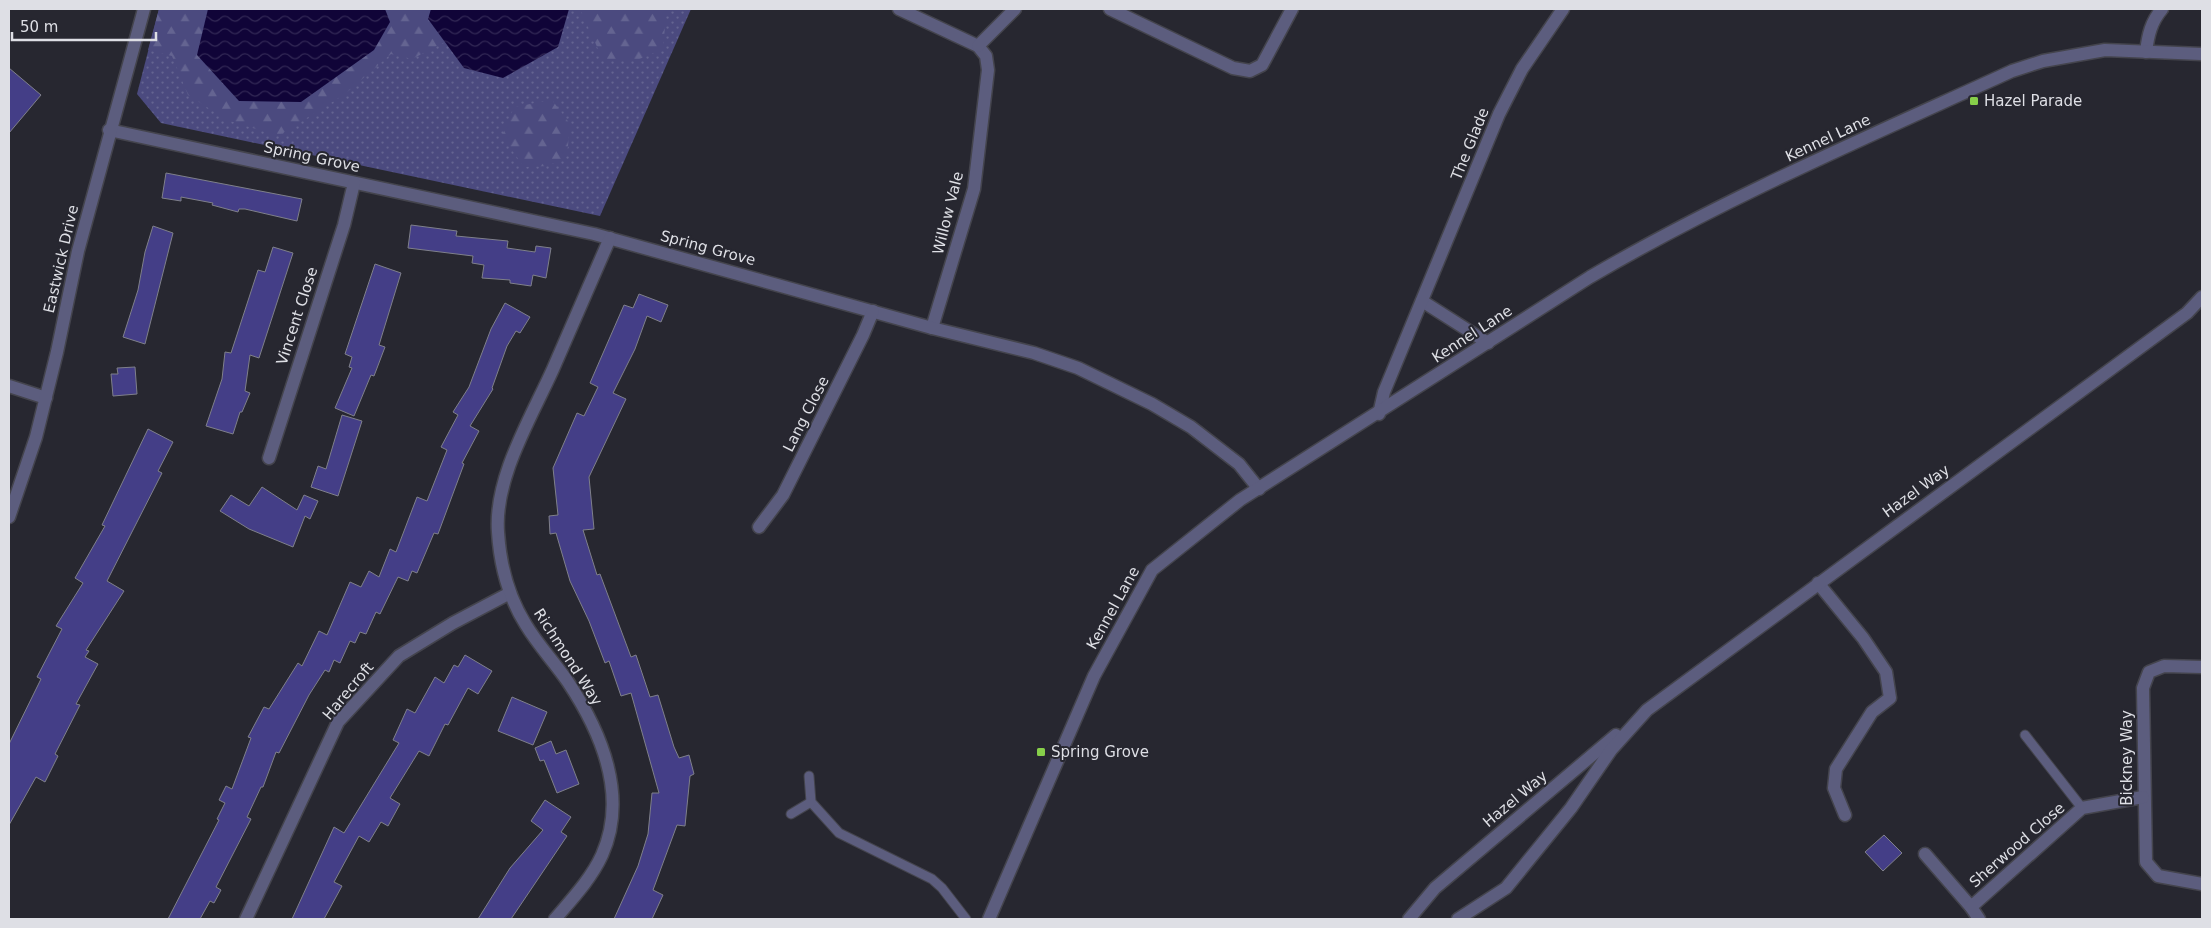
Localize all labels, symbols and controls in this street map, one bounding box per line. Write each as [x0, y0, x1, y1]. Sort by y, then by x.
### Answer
scale bar [12, 10, 156, 42]
text: 50 m [20, 18, 58, 36]
place label: Hazel Parade [1984, 92, 2082, 110]
marker: Hazel Parade [1968, 95, 1980, 107]
street label: The Glade [1447, 105, 1493, 184]
street label: Kennel Lane [1783, 110, 1873, 166]
street label: Spring Grove [262, 138, 362, 176]
street label: Willow Vale [929, 170, 967, 256]
street label: Eastwick Drive [40, 203, 82, 315]
street label: Spring Grove [658, 227, 758, 269]
street label: Vincent Close [273, 265, 321, 367]
street label: Kennel Lane [1429, 301, 1515, 367]
street label: Lang Close [779, 373, 833, 455]
street label: Hazel Way [1879, 461, 1953, 521]
street label: Kennel Lane [1083, 563, 1143, 653]
street label: Richmond Way [530, 605, 606, 709]
street label: Harecroft [319, 658, 377, 723]
street label: Bickney Way [2118, 710, 2136, 806]
place label: Spring Grove [1051, 743, 1149, 761]
marker: Spring Grove [1035, 746, 1047, 758]
street label: Hazel Way [1479, 767, 1551, 831]
street label: Sherwood Close [1966, 799, 2068, 891]

